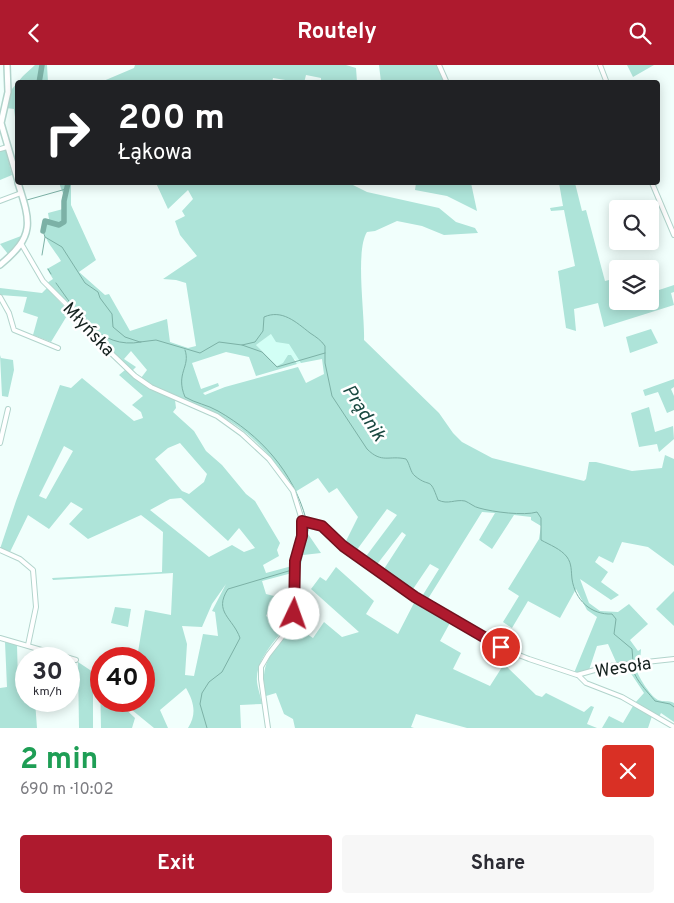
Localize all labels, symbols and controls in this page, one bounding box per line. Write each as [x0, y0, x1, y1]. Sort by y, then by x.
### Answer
icon: back [20, 19, 48, 47]
text: Routely [297, 19, 377, 46]
icon: search [626, 19, 654, 47]
text: 200 m [118, 97, 225, 141]
icon: right [35, 100, 100, 165]
text: Łąkowa [118, 140, 192, 167]
map controls [609, 200, 659, 310]
button: search [609, 200, 659, 250]
button: layers [609, 260, 659, 310]
street label: Młyńska [57, 298, 119, 362]
water label: Prądnik [336, 380, 391, 446]
position arrow [267, 587, 319, 639]
pin [480, 626, 522, 668]
icon: arrive [487, 633, 515, 661]
speed limit sign: 40 [90, 647, 155, 712]
street label: Wesoła [593, 653, 653, 684]
text: 30 [32, 657, 63, 689]
text: km/h [33, 684, 62, 700]
text: 2 min [20, 742, 98, 779]
button: close [602, 745, 654, 797]
text: 690 m · 10:02 [20, 780, 113, 800]
button: Exit [20, 835, 332, 893]
button: Share [342, 835, 654, 893]

